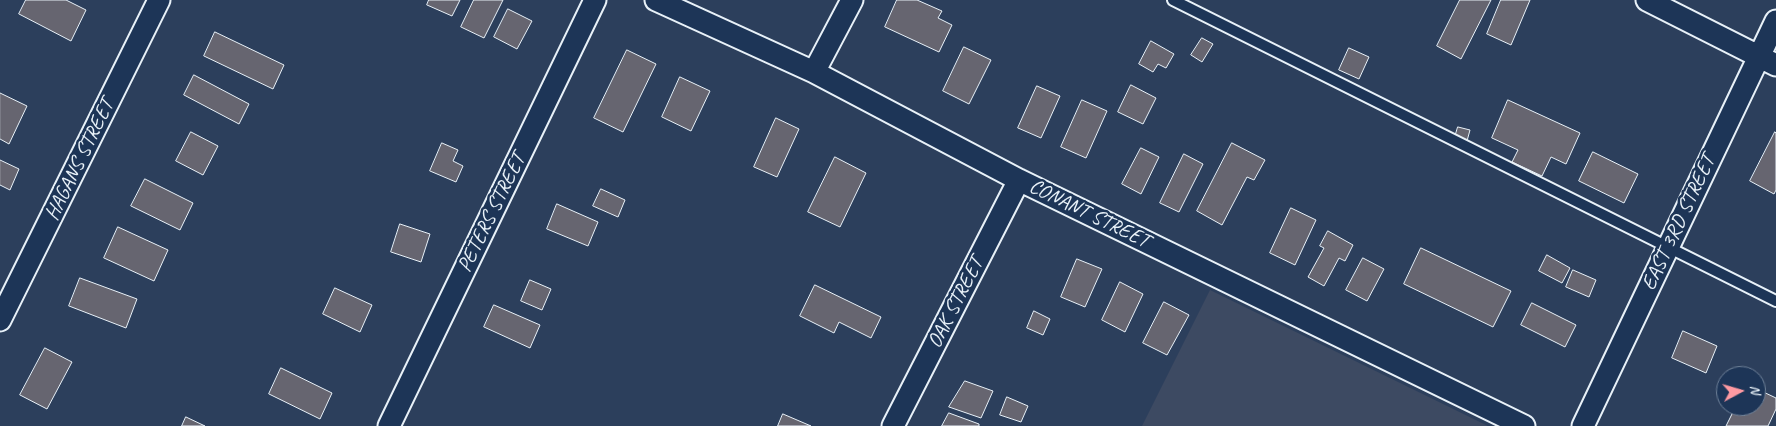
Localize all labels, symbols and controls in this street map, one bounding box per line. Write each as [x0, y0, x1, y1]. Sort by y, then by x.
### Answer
street label: HAGANS STREET [40, 95, 120, 225]
street label: PETERS STREET [452, 150, 532, 276]
street label: EAST 3RD STREET [1637, 151, 1721, 295]
street label: CONANT STREET [1025, 174, 1153, 254]
street label: OAK STREET [922, 253, 990, 353]
north arrow [1716, 366, 1766, 416]
text: N [1747, 384, 1764, 395]

